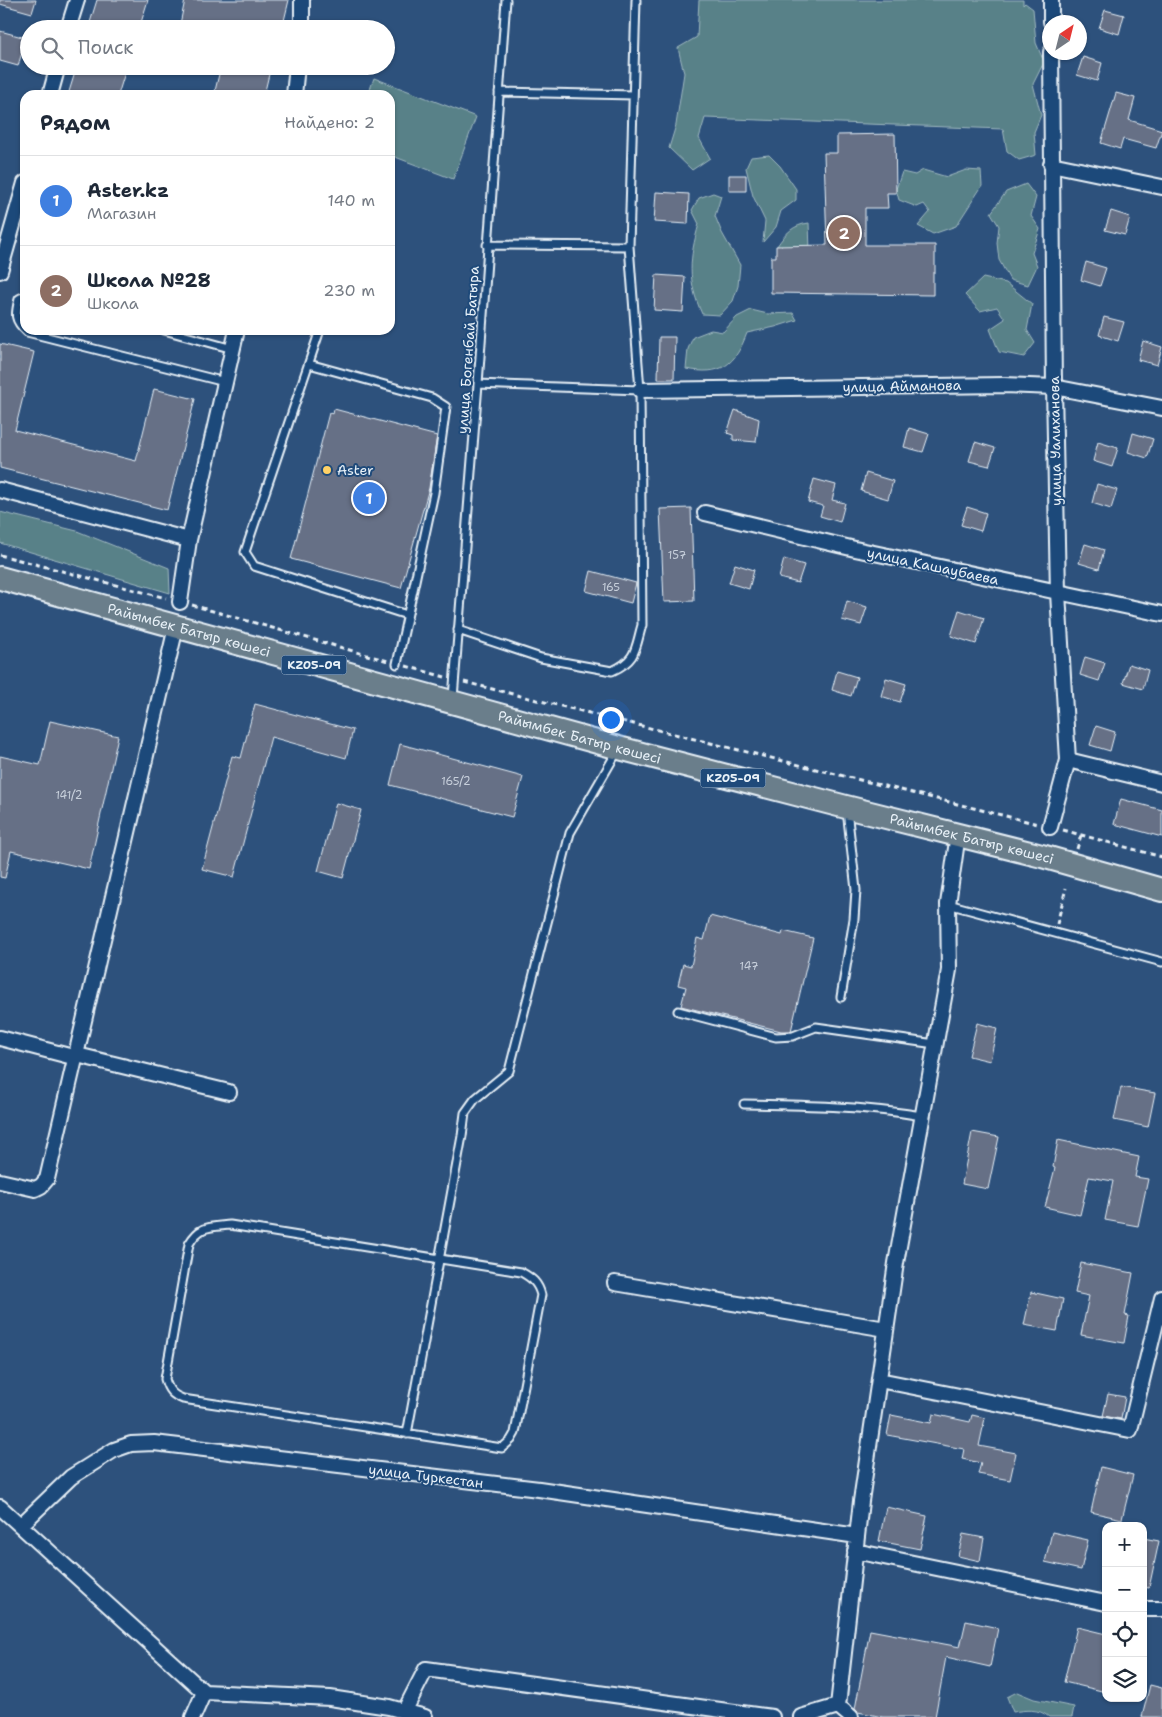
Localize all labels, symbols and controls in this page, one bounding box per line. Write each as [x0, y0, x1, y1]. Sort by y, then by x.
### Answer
north arrow [1042, 15, 1087, 60]
search box [20, 20, 395, 75]
icon: search [38, 34, 66, 62]
text: Поиск [78, 35, 133, 60]
text: Рядом [40, 109, 110, 137]
text: Найдено: 2 [284, 112, 375, 133]
text: Aster.kz [87, 178, 169, 203]
text: 1 [52, 190, 60, 211]
text: 140 m [328, 190, 375, 211]
text: Магазин [87, 203, 156, 224]
pin: 2 [828, 214, 860, 252]
street label: улица Богенбай Батыра [453, 265, 483, 435]
text: Школа №28 [87, 268, 211, 293]
text: 2 [50, 280, 62, 301]
text: 230 m [323, 280, 375, 301]
text: Школа [87, 293, 139, 314]
street label: улица Айманова [842, 376, 962, 396]
street label: улица Уалиханова [1045, 376, 1065, 506]
place label: Aster [337, 461, 374, 479]
marker: Aster [321, 464, 333, 476]
pin: 1 [353, 479, 385, 517]
street label: улица Кашаубаева [865, 543, 1001, 589]
house number: 157 [668, 548, 686, 563]
house number: 165 [602, 580, 620, 595]
street label: Райымбек Батыр көшесі [105, 599, 273, 661]
road number: KZ05-09 [282, 656, 346, 674]
street label: Райымбек Батыр көшесі [496, 706, 663, 768]
your location [598, 707, 624, 733]
road number: KZ05-09 [700, 768, 766, 788]
house number: 165/2 [441, 774, 471, 789]
house number: 141/2 [56, 788, 82, 803]
street label: Райымбек Батыр көшесі [888, 809, 1056, 868]
house number: 147 [740, 959, 759, 974]
street label: улица Туркестан [368, 1460, 484, 1492]
map controls [1102, 1522, 1147, 1702]
button: + [1102, 1522, 1147, 1567]
button: − [1102, 1567, 1147, 1612]
button: locate [1102, 1612, 1147, 1657]
button: layers [1102, 1657, 1147, 1702]

